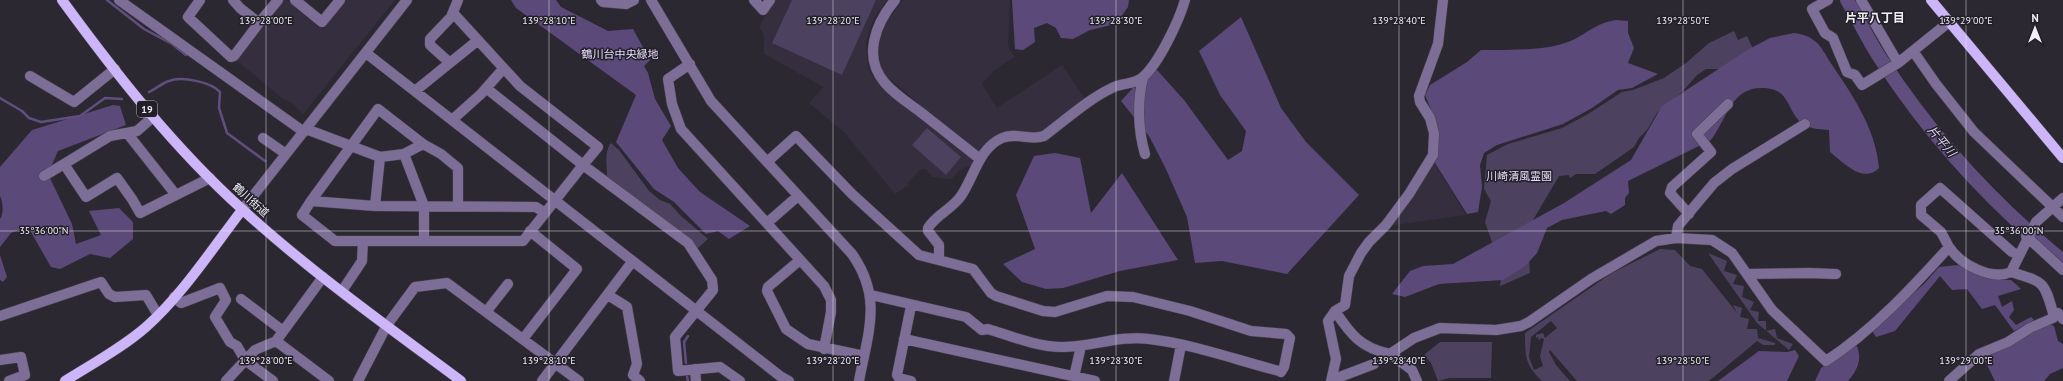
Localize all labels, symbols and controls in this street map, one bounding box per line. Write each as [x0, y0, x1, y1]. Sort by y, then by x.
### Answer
north arrow [2015, 8, 2055, 48]
district label: 片平八丁目 [1845, 10, 1905, 25]
text: N [2031, 11, 2039, 25]
text: 139°28'00"E [239, 14, 293, 27]
text: 139°28'10"E [522, 14, 576, 27]
text: 139°28'20"E [806, 14, 860, 27]
text: 139°28'30"E [1089, 14, 1143, 27]
text: 139°28'40"E [1372, 14, 1426, 27]
text: 139°28'50"E [1656, 14, 1710, 27]
text: 139°29'00"E [1939, 14, 1993, 27]
park label: 鶴川台中央緑地 [582, 47, 659, 61]
road number: 19 [137, 101, 157, 117]
water label: 片平川 [1925, 122, 1961, 161]
park label: 川崎清風霊園 [1486, 169, 1552, 183]
street label: 鶴川街道 [230, 180, 272, 220]
text: 35°36'00"N [19, 224, 69, 237]
text: 35°36'00"N [1994, 224, 2044, 237]
text: 139°28'00"E [239, 354, 293, 367]
text: 139°28'10"E [522, 354, 576, 367]
text: 139°28'20"E [806, 354, 860, 367]
text: 139°28'30"E [1089, 354, 1143, 367]
text: 139°28'40"E [1372, 354, 1426, 367]
text: 139°28'50"E [1656, 354, 1710, 367]
text: 139°29'00"E [1939, 354, 1993, 367]

